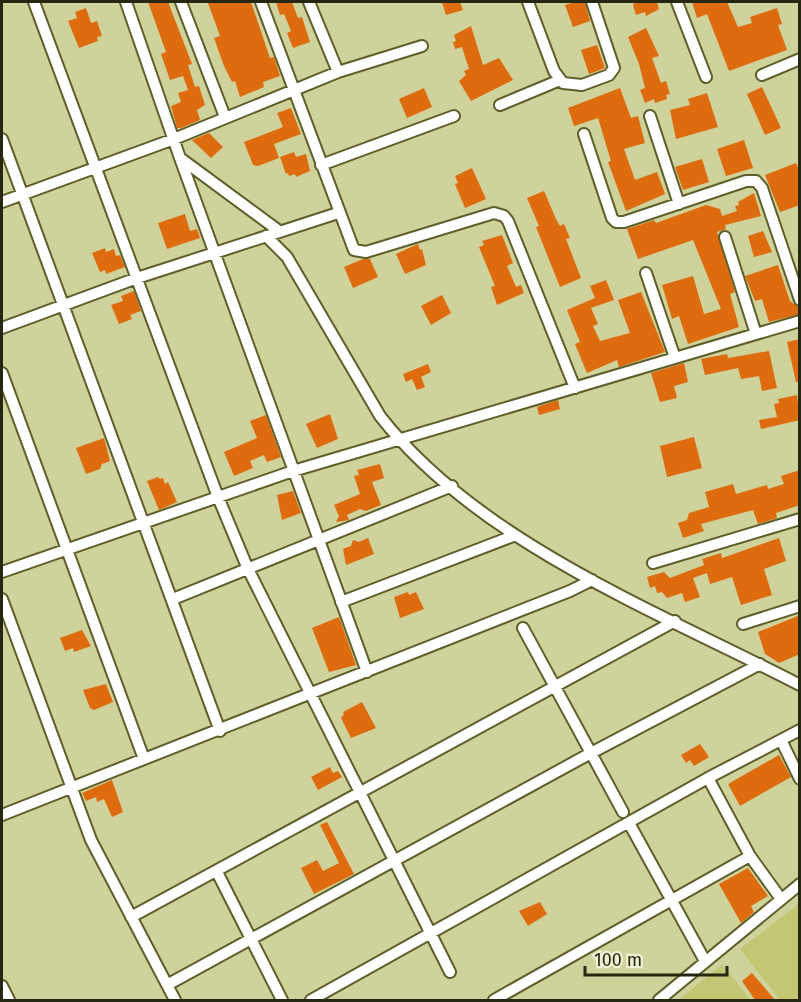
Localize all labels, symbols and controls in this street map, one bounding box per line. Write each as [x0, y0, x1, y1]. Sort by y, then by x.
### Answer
scale bar [585, 939, 728, 977]
text: 100 m [594, 949, 642, 971]

